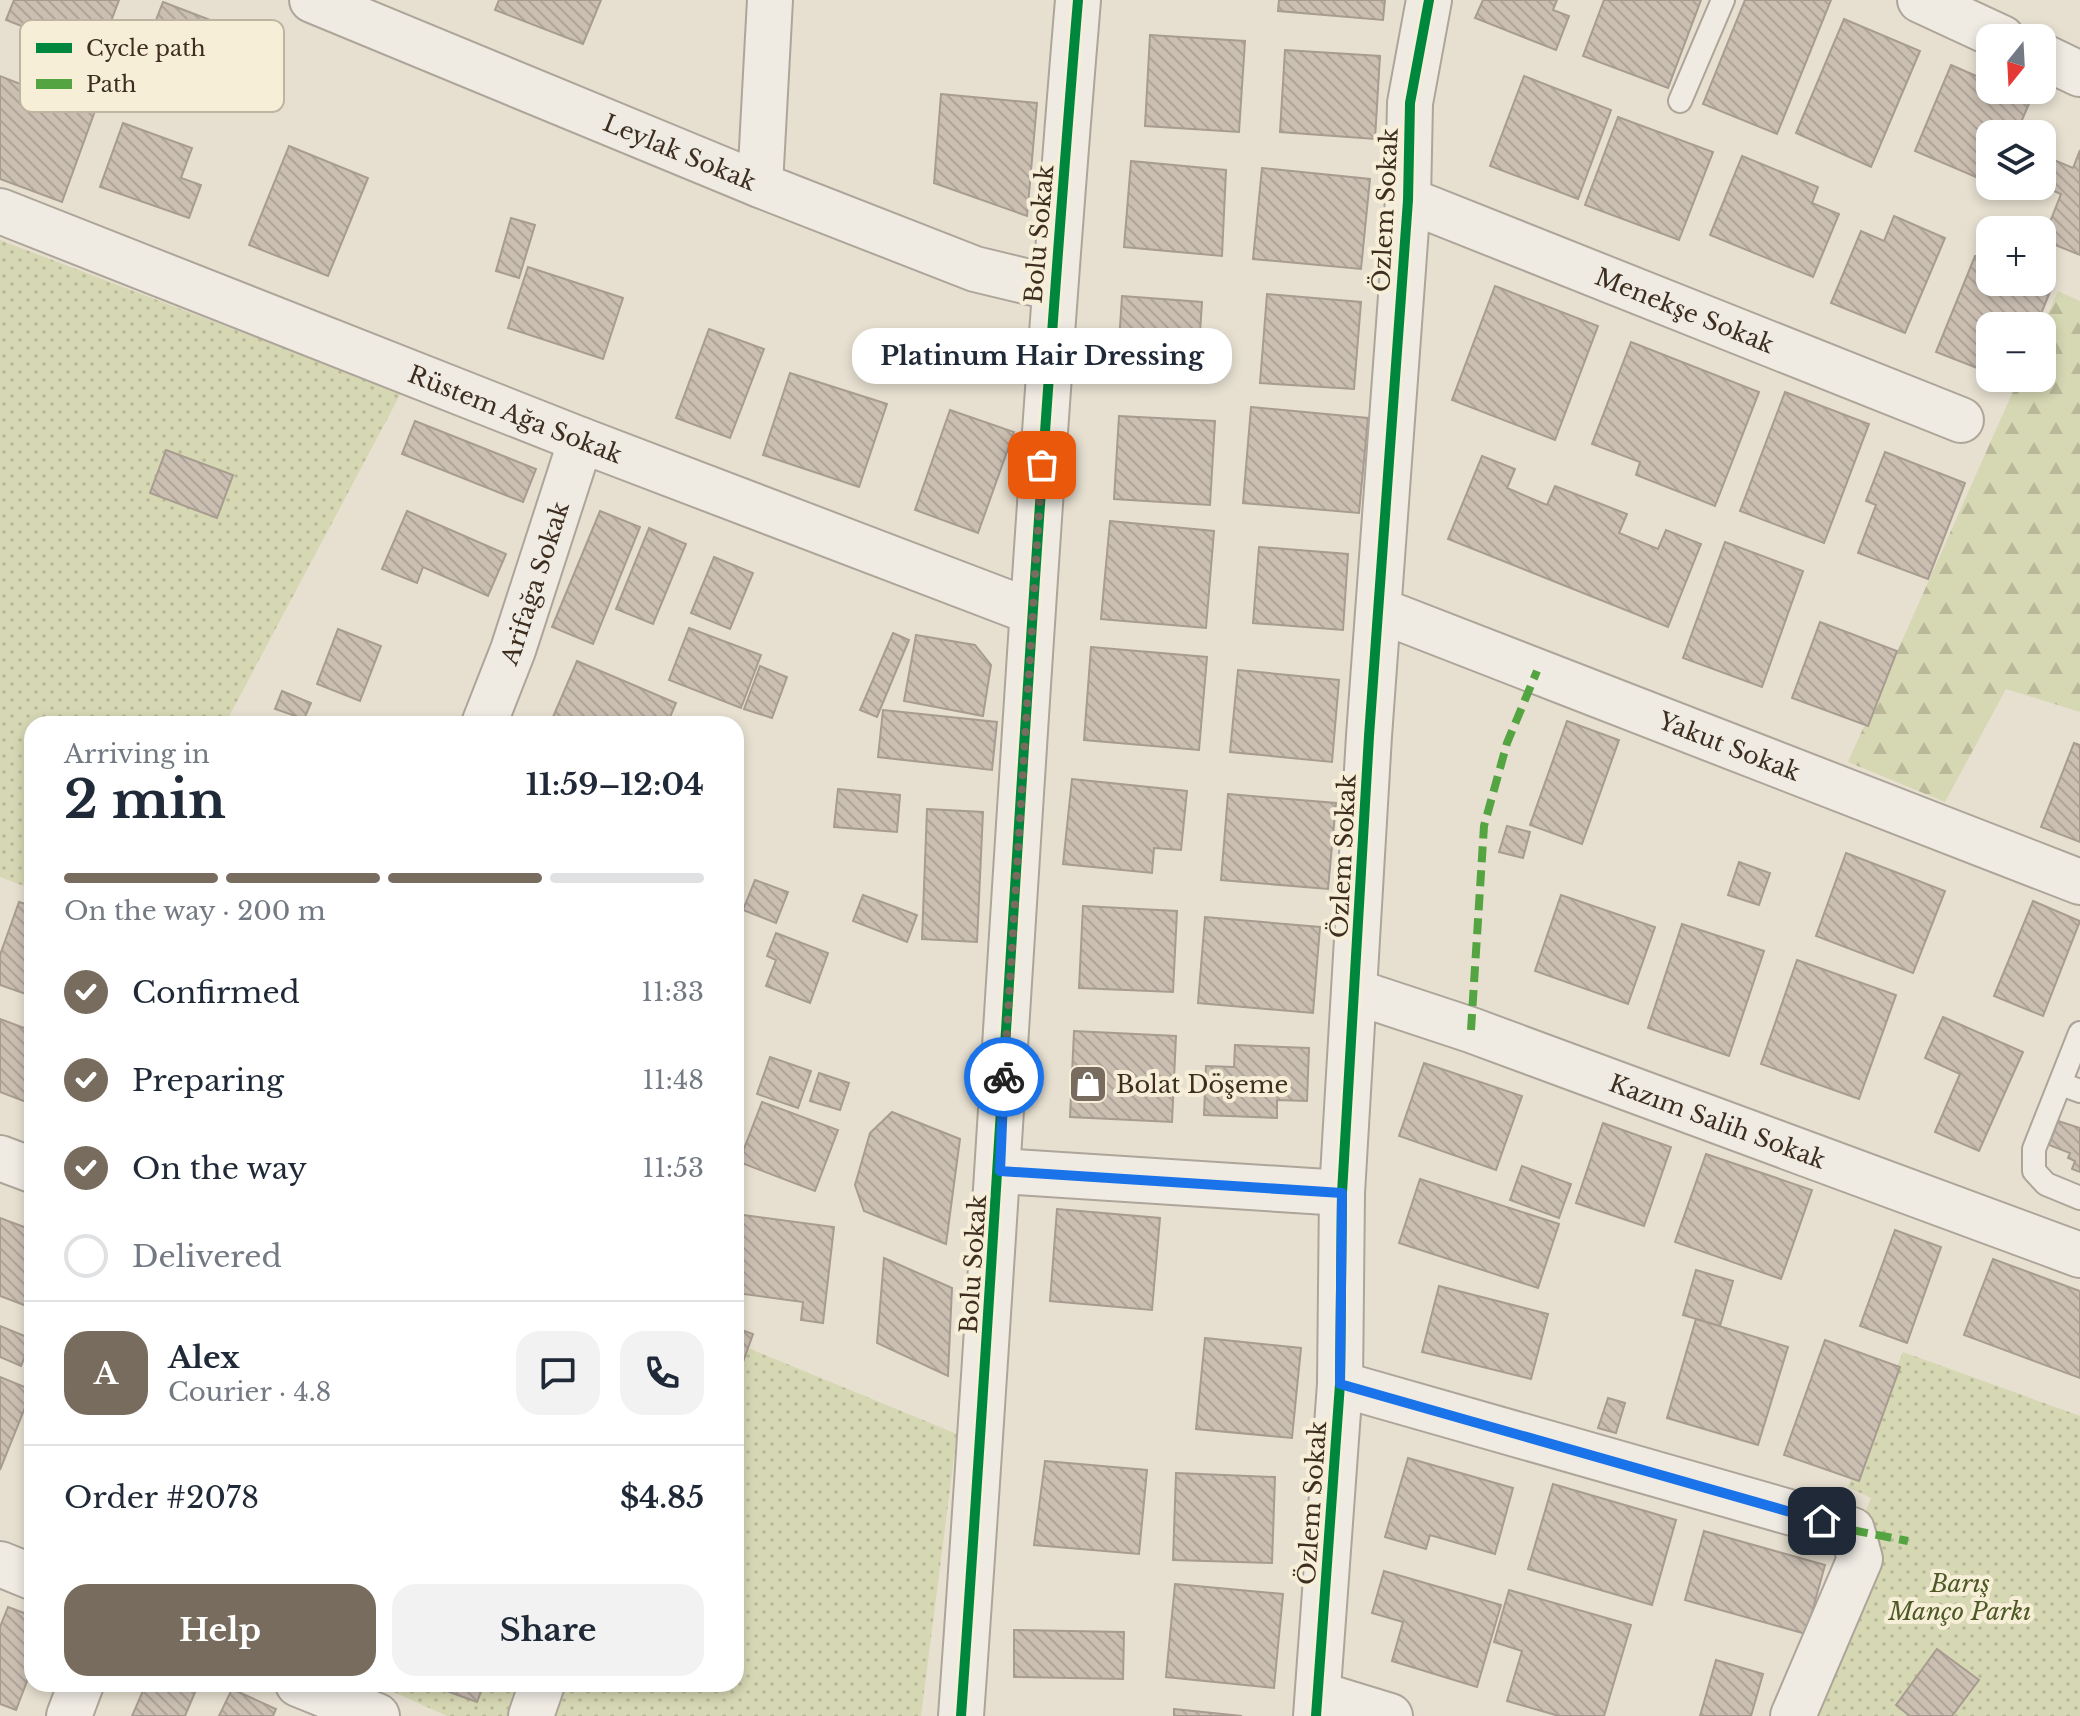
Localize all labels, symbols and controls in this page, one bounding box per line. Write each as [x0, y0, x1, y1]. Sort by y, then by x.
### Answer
legend [20, 20, 284, 112]
north arrow [1976, 24, 2056, 104]
map controls [1976, 24, 2056, 392]
text: Cycle path [86, 35, 206, 62]
text: Path [86, 71, 137, 98]
street label: Leylak Sokak [599, 107, 761, 196]
button: layers [1976, 120, 2056, 200]
street label: Özlem Sokak [1366, 127, 1404, 293]
street label: Bolu Sokak [1019, 163, 1060, 304]
button: + [1976, 216, 2056, 296]
street label: Menekşe Sokak [1591, 262, 1779, 359]
button: − [1976, 312, 2056, 392]
callout: Platinum Hair Dressing [852, 329, 1232, 385]
text: Platinum Hair Dressing [880, 340, 1204, 372]
street label: Rüstem Ağa Sokak [404, 359, 627, 469]
pin [1008, 431, 1076, 499]
icon: bag [1020, 443, 1064, 487]
street label: Arifağa Sokak [494, 497, 575, 670]
street label: Yakut Sokak [1654, 705, 1805, 787]
text: Arriving in [64, 738, 210, 770]
text: 11:59–12:04 [526, 766, 704, 803]
text: 2 min [64, 768, 226, 832]
street label: Özlem Sokak [1324, 773, 1362, 939]
text: On the way · 200 m [64, 895, 326, 927]
icon: check [64, 970, 108, 1014]
text: Confirmed [132, 974, 300, 1011]
text: 11:33 [641, 976, 704, 1008]
courier [964, 1037, 1044, 1117]
icon: bike [982, 1055, 1026, 1099]
icon: check [64, 1058, 108, 1102]
text: Preparing [132, 1062, 284, 1099]
shop icon: Bolat Döşeme [1067, 1063, 1109, 1105]
text: 11:48 [642, 1064, 704, 1096]
street label: Kazım Salih Sokak [1605, 1068, 1830, 1174]
place label: Bolat Döşeme [1116, 1070, 1288, 1099]
icon: check [64, 1146, 108, 1190]
text: On the way [132, 1150, 307, 1187]
text: 11:53 [643, 1152, 704, 1184]
street label: Bolu Sokak [954, 1193, 992, 1334]
text: Delivered [132, 1238, 282, 1275]
button: chat [516, 1331, 600, 1415]
button: phone [620, 1331, 704, 1415]
text: Alex [168, 1339, 240, 1376]
text: A [94, 1355, 118, 1392]
text: Courier · 4.8 [168, 1376, 331, 1408]
street label: Özlem Sokak [1292, 1420, 1332, 1586]
text: Order #2078 [64, 1479, 259, 1516]
text: $4.85 [620, 1479, 704, 1516]
pin [1788, 1487, 1856, 1555]
icon: home [1800, 1499, 1844, 1543]
park label: Barış Manço Parkı [1888, 1569, 2031, 1626]
button: Help [64, 1584, 376, 1676]
button: Share [392, 1584, 704, 1676]

